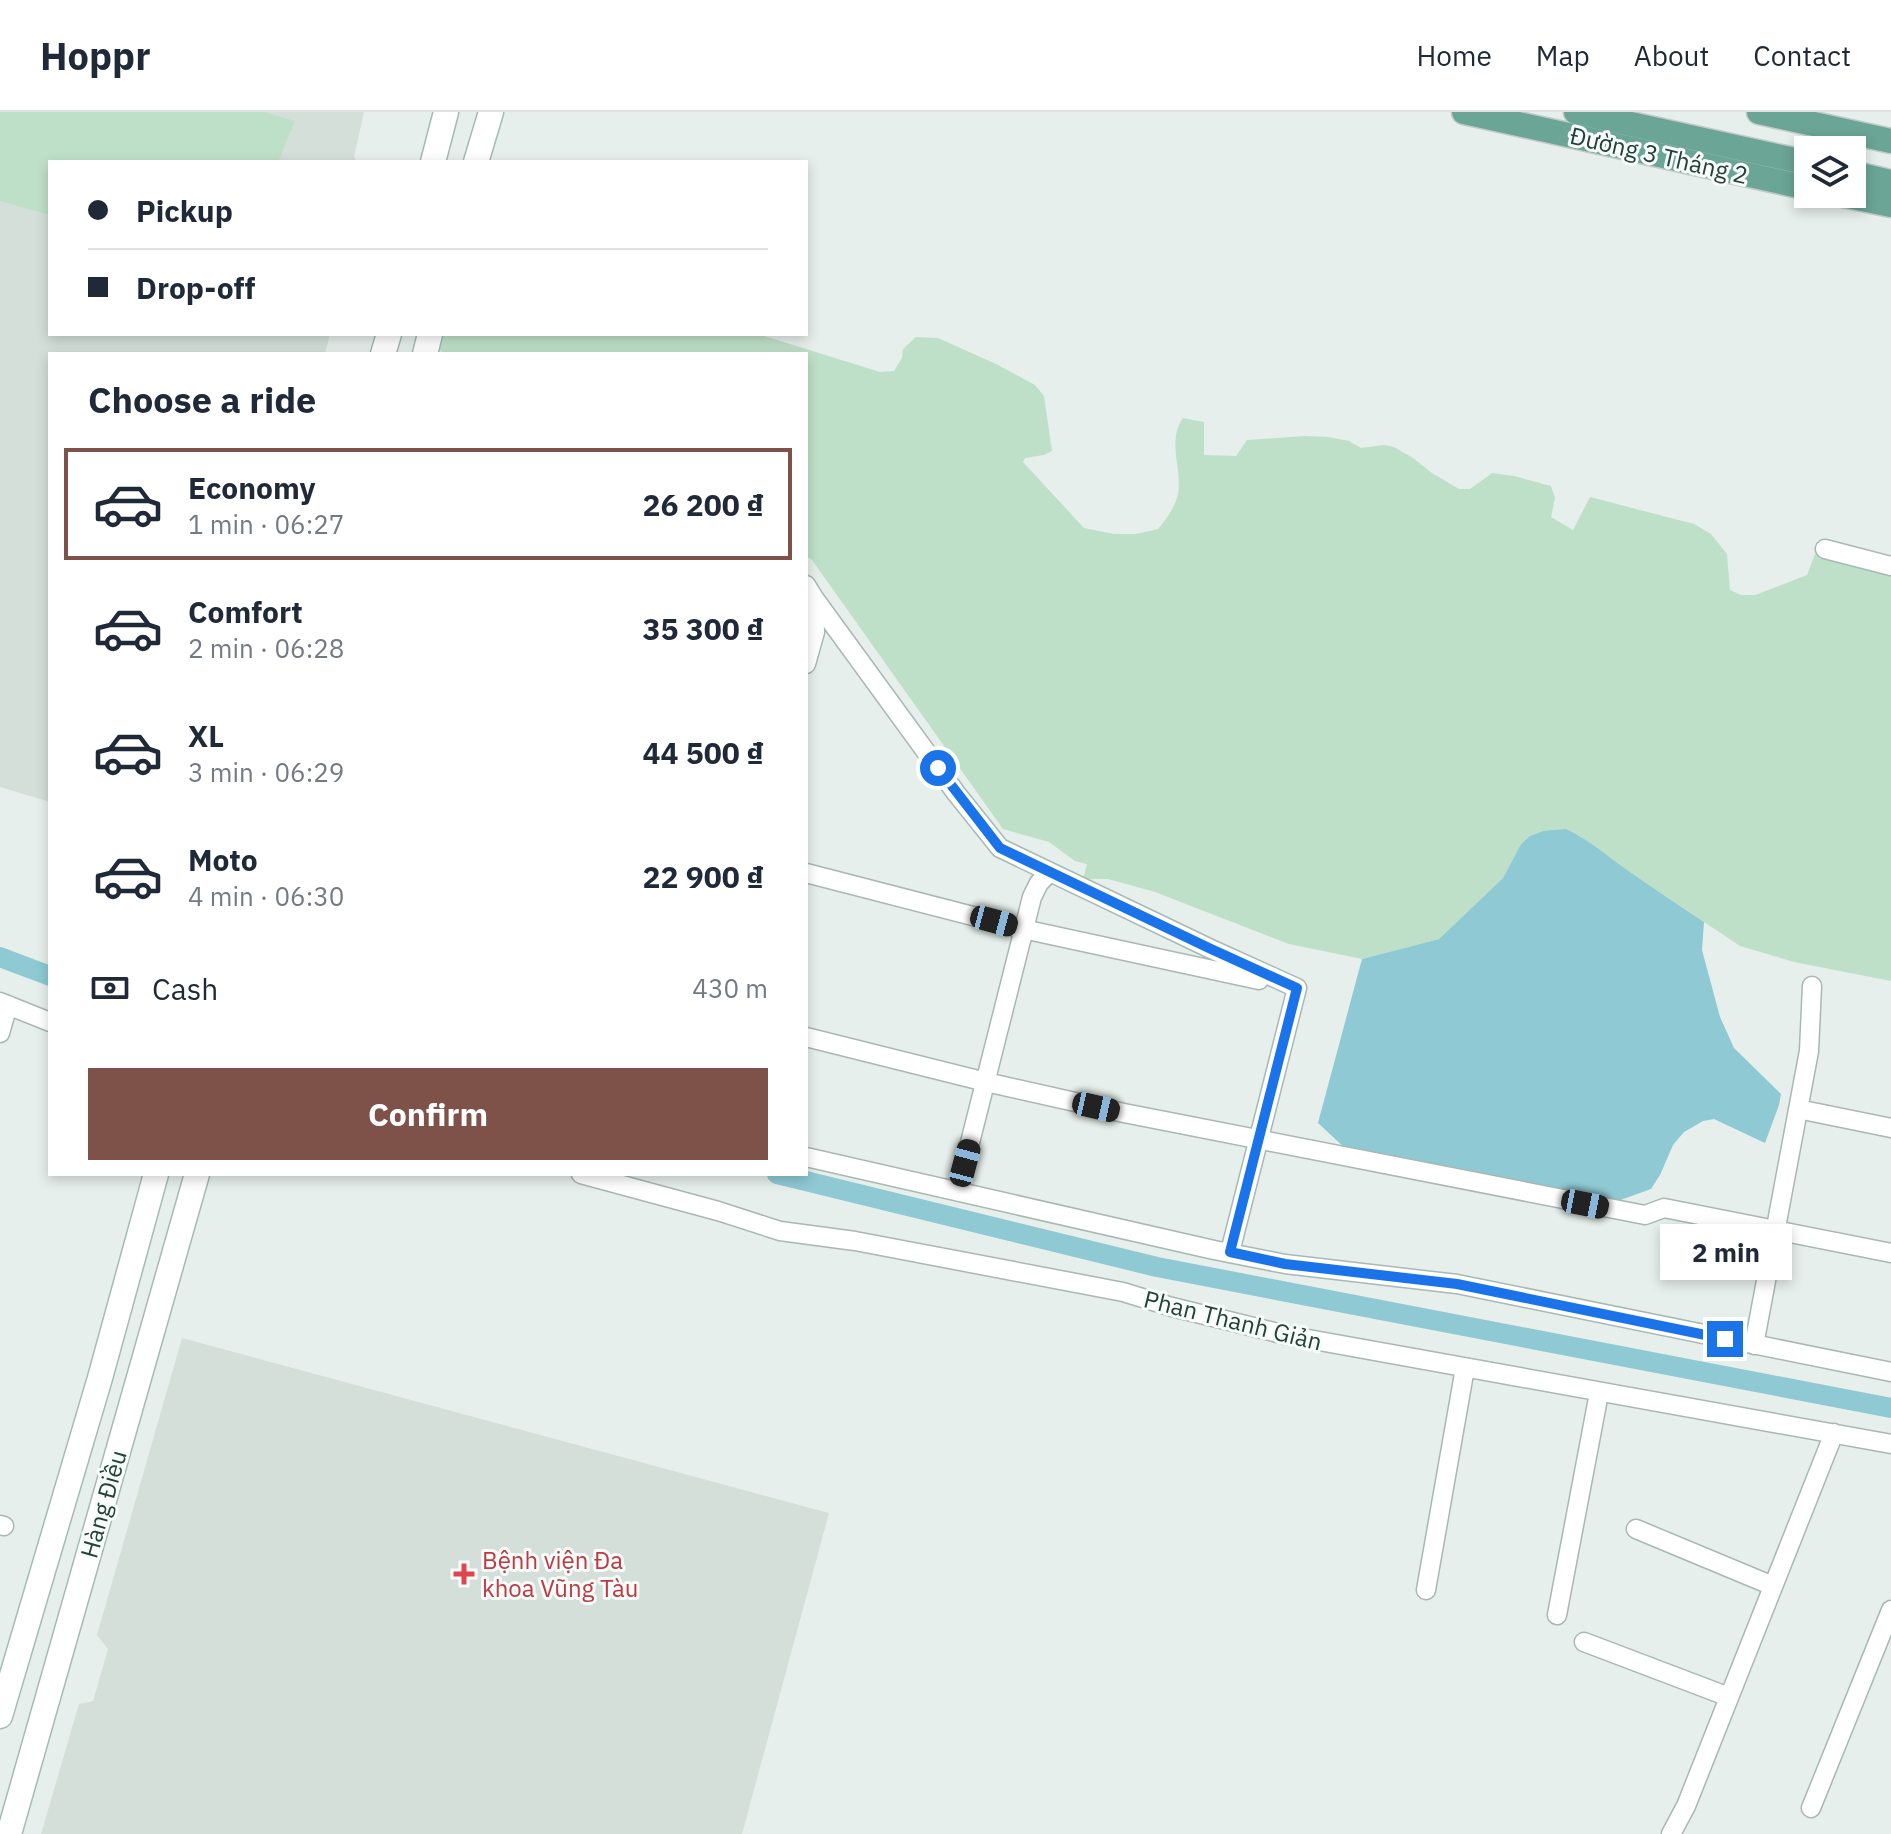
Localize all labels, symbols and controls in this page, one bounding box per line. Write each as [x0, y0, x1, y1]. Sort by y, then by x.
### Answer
text: Hoppr [40, 31, 151, 80]
text: Home [1416, 37, 1492, 74]
text: Map [1536, 37, 1590, 74]
text: About [1634, 37, 1709, 74]
text: Contact [1753, 37, 1851, 74]
street label: Đường 3 Tháng 2 [1567, 119, 1751, 191]
map controls [1794, 136, 1866, 208]
button: layers [1794, 136, 1866, 208]
text: Pickup [136, 191, 233, 230]
text: Drop-off [136, 268, 255, 307]
text: Choose a ride [88, 376, 316, 423]
icon: car [92, 468, 164, 540]
text: Economy [188, 468, 316, 507]
text: 26 200 ₫ [643, 485, 764, 524]
text: 1 min · 06:27 [188, 507, 344, 541]
icon: car [92, 592, 164, 664]
text: Comfort [188, 592, 303, 631]
text: 35 300 ₫ [643, 609, 764, 648]
text: 2 min · 06:28 [188, 631, 344, 665]
icon: car [92, 716, 164, 788]
text: XL [188, 716, 224, 755]
text: 44 500 ₫ [643, 733, 764, 772]
route start [920, 750, 956, 786]
text: 3 min · 06:29 [188, 755, 344, 789]
icon: car [92, 840, 164, 912]
text: Moto [188, 840, 258, 879]
text: 22 900 ₫ [643, 857, 764, 896]
text: 4 min · 06:30 [188, 879, 344, 913]
car [968, 903, 1020, 939]
icon: cash [88, 966, 132, 1010]
text: Cash [152, 969, 218, 1008]
text: 430 m [692, 971, 768, 1005]
button: Confirm [88, 1068, 768, 1160]
car [1070, 1090, 1122, 1124]
car [947, 1137, 983, 1189]
car [1559, 1188, 1611, 1220]
callout: 2 min [1659, 1223, 1791, 1279]
text: 2 min [1692, 1235, 1760, 1269]
street label: Phan Thanh Giản [1141, 1282, 1325, 1358]
route end [1707, 1321, 1743, 1357]
street label: Hàng Điều [72, 1446, 134, 1562]
place label: Bệnh viện Đa khoa Vũng Tàu [482, 1544, 638, 1604]
marker: Bệnh viện Đa khoa Vũng Tàu [453, 1563, 475, 1585]

